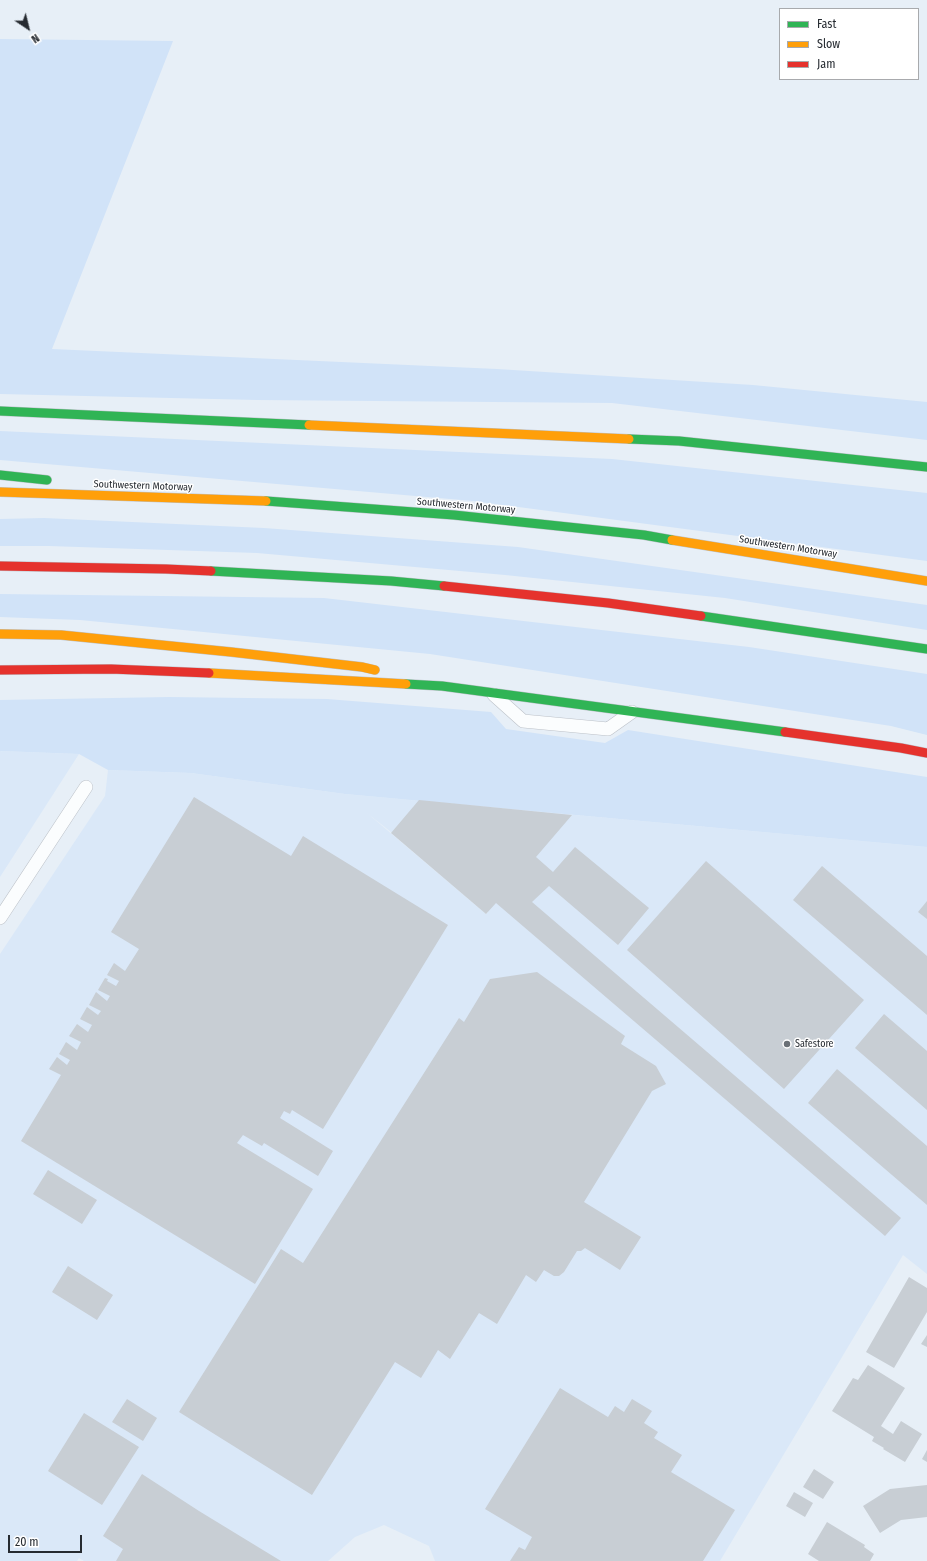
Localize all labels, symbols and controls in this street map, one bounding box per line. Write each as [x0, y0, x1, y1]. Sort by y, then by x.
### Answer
north arrow [8, 8, 48, 48]
legend [779, 8, 919, 80]
text: Fast [817, 17, 836, 31]
text: N [29, 31, 42, 45]
text: Slow [817, 37, 840, 51]
text: Jam [817, 57, 835, 71]
street label: Southwestern Motorway [93, 478, 193, 494]
street label: Southwestern Motorway [416, 496, 516, 516]
street label: Southwestern Motorway [738, 533, 838, 561]
place label: Safestore [795, 1038, 834, 1050]
marker: Safestore [782, 1039, 792, 1049]
scale bar [10, 1527, 84, 1553]
text: 20 m [15, 1535, 39, 1549]

